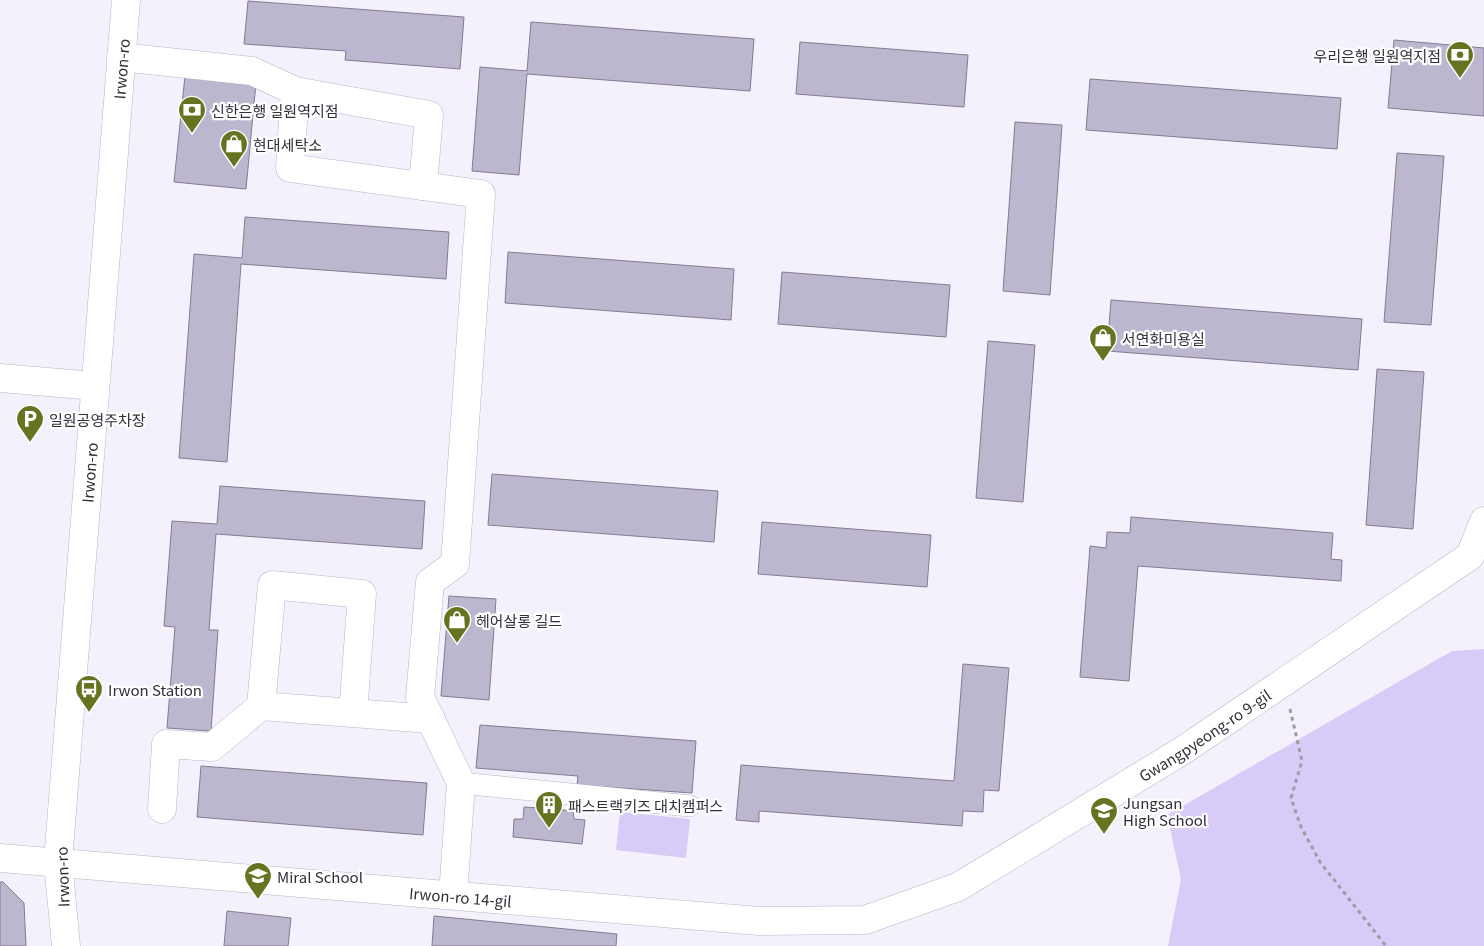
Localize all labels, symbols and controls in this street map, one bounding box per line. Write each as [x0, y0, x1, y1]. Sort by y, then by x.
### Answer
street label: Irwon-ro [108, 38, 133, 100]
bank icon: 우리은행 일원역지점 [1445, 40, 1475, 79]
place label: 우리은행 일원역지점 [1313, 45, 1441, 66]
bank icon: 신한은행 일원역지점 [177, 95, 207, 134]
place label: 신한은행 일원역지점 [211, 100, 339, 121]
shop icon: 현대세탁소 [219, 129, 249, 168]
place label: 현대세탁소 [253, 134, 322, 155]
shop icon: 서연화미용실 [1088, 323, 1118, 362]
place label: 서연화미용실 [1122, 328, 1205, 349]
parking icon: 일원공영주차장 [15, 404, 45, 443]
place label: 일원공영주차장 [49, 409, 146, 430]
street label: Irwon-ro [76, 442, 102, 504]
shop icon: 헤어살롱 길드 [442, 605, 472, 644]
place label: 헤어살롱 길드 [476, 610, 562, 631]
bus stop icon: Irwon Station [74, 674, 104, 713]
place label: Irwon Station [108, 679, 202, 700]
street label: Gwangpyeong-ro 9-gil [1134, 684, 1275, 786]
building icon: 패스트랙키즈 대치캠퍼스 [534, 790, 564, 829]
place label: Jungsan High School [1123, 792, 1207, 830]
place label: 패스트랙키즈 대치캠퍼스 [568, 795, 723, 816]
school or university icon: Jungsan High School [1089, 796, 1119, 835]
street label: Irwon-ro [50, 846, 74, 908]
school or university icon: Miral School [243, 861, 273, 900]
place label: Miral School [277, 866, 363, 887]
street label: Irwon-ro 14-gil [408, 882, 512, 911]

